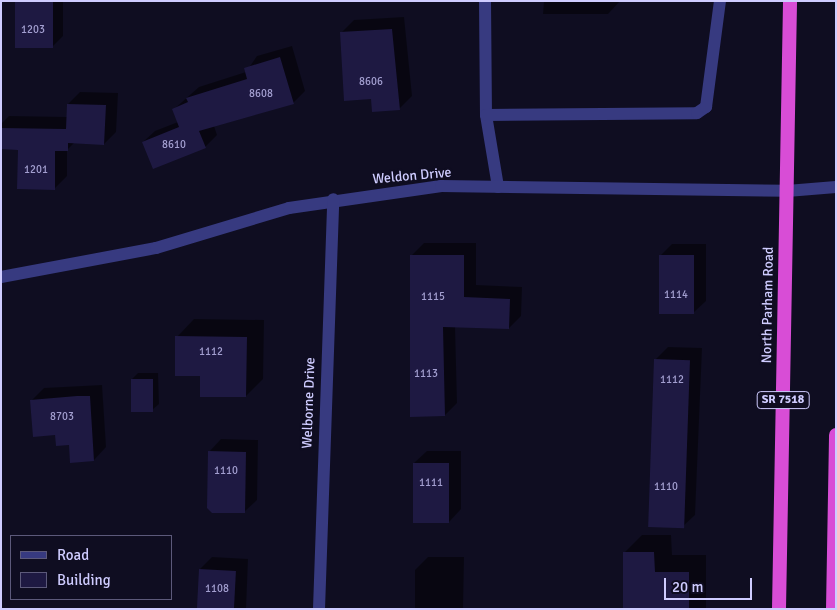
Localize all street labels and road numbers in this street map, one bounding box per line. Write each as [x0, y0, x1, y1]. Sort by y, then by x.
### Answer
street label: Weldon Drive [372, 164, 452, 188]
street label: North Parham Road [759, 247, 777, 363]
street label: Welborne Drive [299, 357, 319, 449]
road number: SR 7518 [756, 390, 810, 410]

